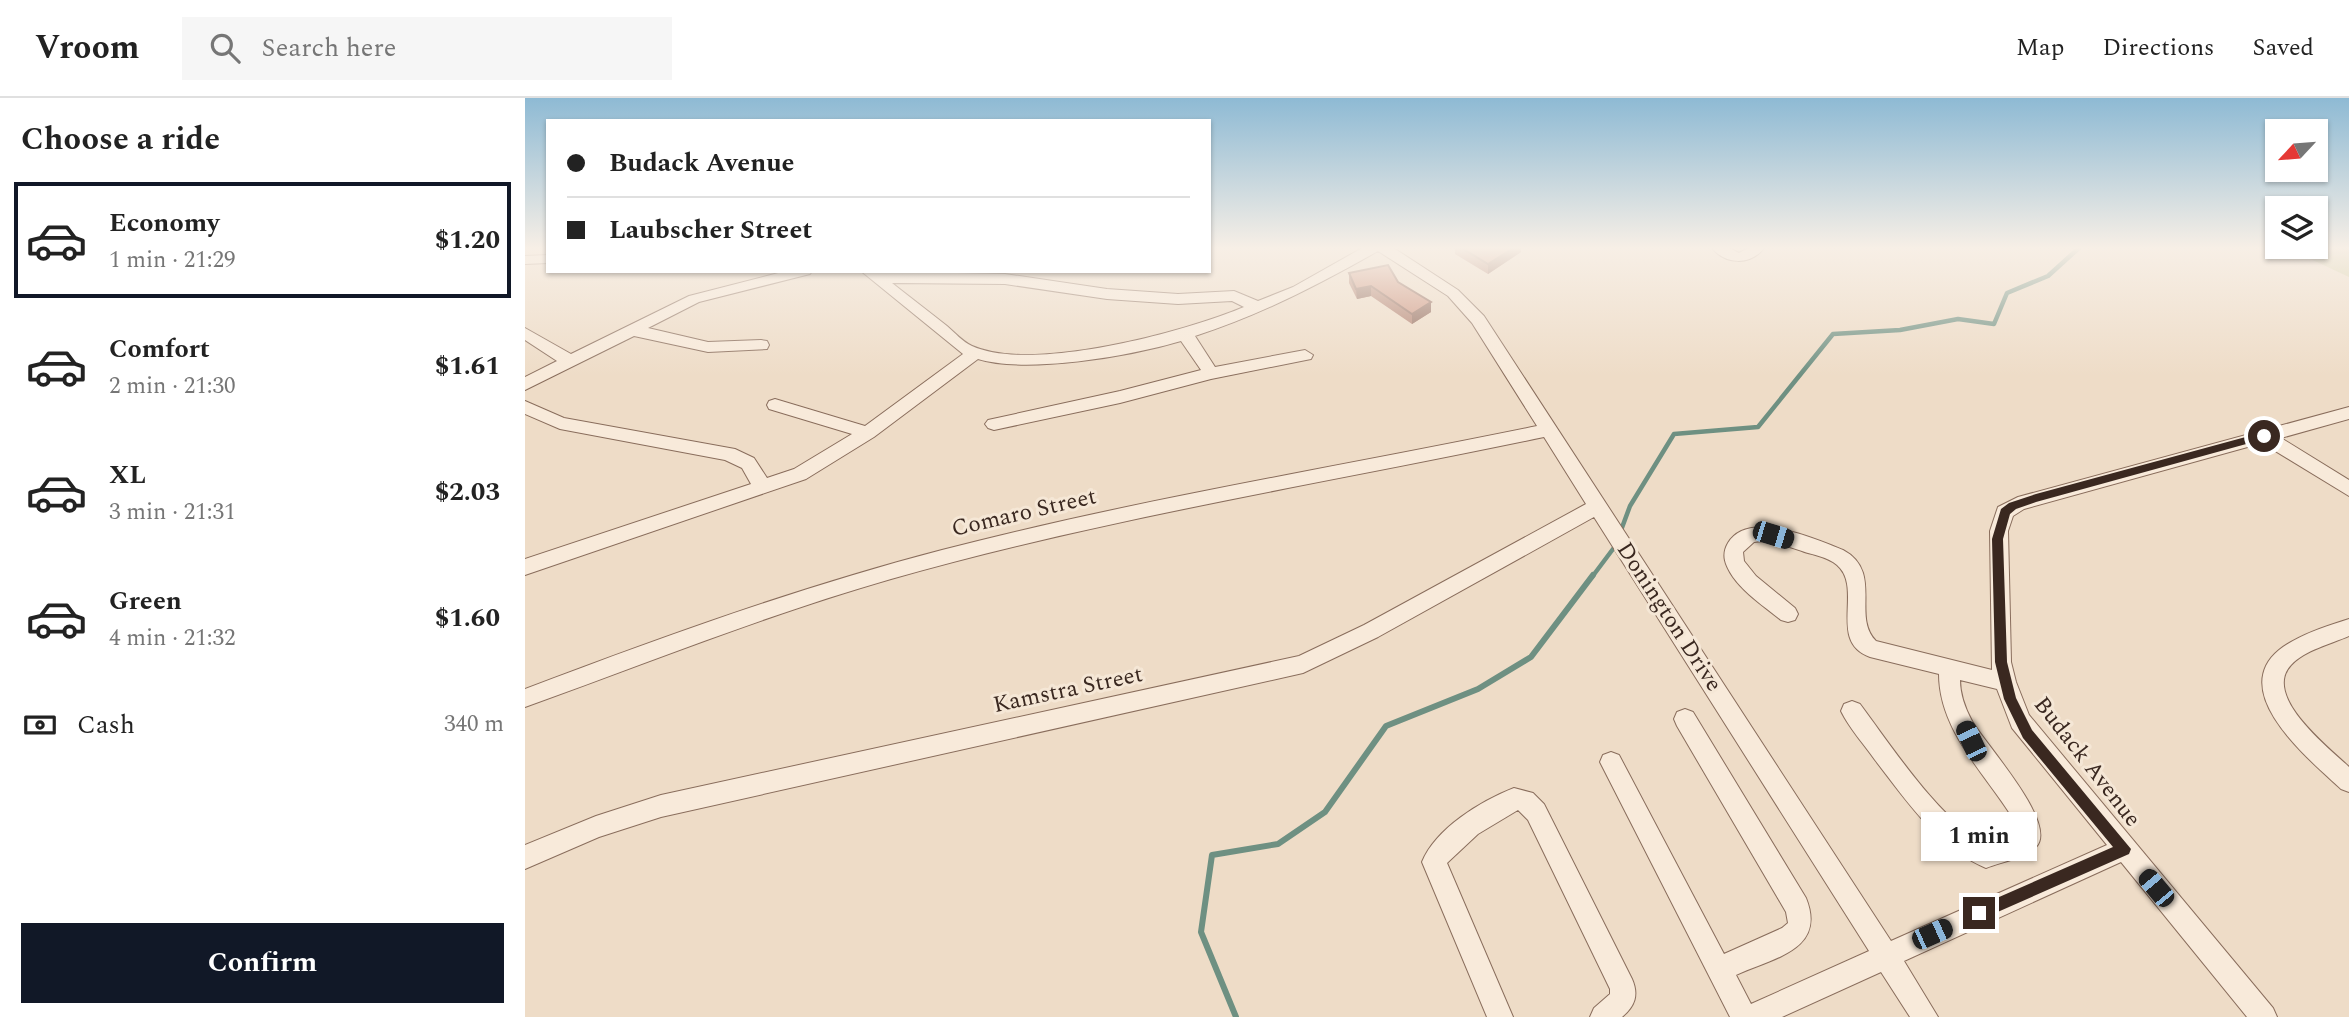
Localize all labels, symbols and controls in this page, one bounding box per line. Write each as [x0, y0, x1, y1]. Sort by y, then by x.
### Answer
search box [182, 17, 672, 80]
text: Vroom [35, 23, 140, 73]
text: Search here [262, 28, 396, 68]
icon: search [206, 29, 244, 67]
text: Map [2016, 30, 2064, 66]
text: Directions [2102, 30, 2214, 66]
text: Saved [2252, 30, 2314, 66]
text: Choose a ride [21, 115, 220, 164]
north arrow [2265, 119, 2327, 182]
map controls [2265, 119, 2328, 259]
text: Budack Avenue [609, 143, 795, 183]
button: layers [2265, 196, 2328, 259]
text: Economy [109, 203, 219, 243]
icon: car [25, 209, 88, 272]
text: Laubscher Street [609, 210, 812, 250]
text: $1.20 [435, 220, 500, 260]
text: 1 min · 21:29 [109, 243, 236, 278]
text: Comfort [109, 329, 210, 369]
icon: car [25, 335, 88, 398]
text: $1.61 [435, 346, 500, 386]
text: 2 min · 21:30 [109, 369, 236, 404]
route start [2248, 420, 2280, 452]
text: XL [109, 455, 146, 495]
icon: car [25, 461, 88, 524]
text: $2.03 [435, 472, 500, 512]
street label: Comaro Street [948, 479, 1100, 547]
text: 3 min · 21:31 [109, 495, 236, 530]
car [1750, 519, 1797, 551]
street label: Donington Drive [1607, 535, 1731, 699]
text: Green [109, 581, 182, 621]
icon: car [25, 587, 88, 650]
text: $1.60 [435, 598, 500, 638]
text: 4 min · 21:32 [109, 621, 236, 656]
street label: Kamstra Street [990, 657, 1146, 723]
street label: Budack Avenue [2025, 689, 2149, 835]
text: Cash [77, 705, 135, 745]
icon: cash [21, 706, 59, 744]
text: 340 m [444, 707, 504, 742]
car [1953, 718, 1990, 764]
callout: 1 min [1921, 812, 2037, 860]
text: 1 min [1948, 819, 2010, 854]
car [2135, 865, 2178, 911]
route end [1963, 897, 1995, 929]
car [1909, 916, 1956, 952]
button: Confirm [21, 923, 504, 1003]

